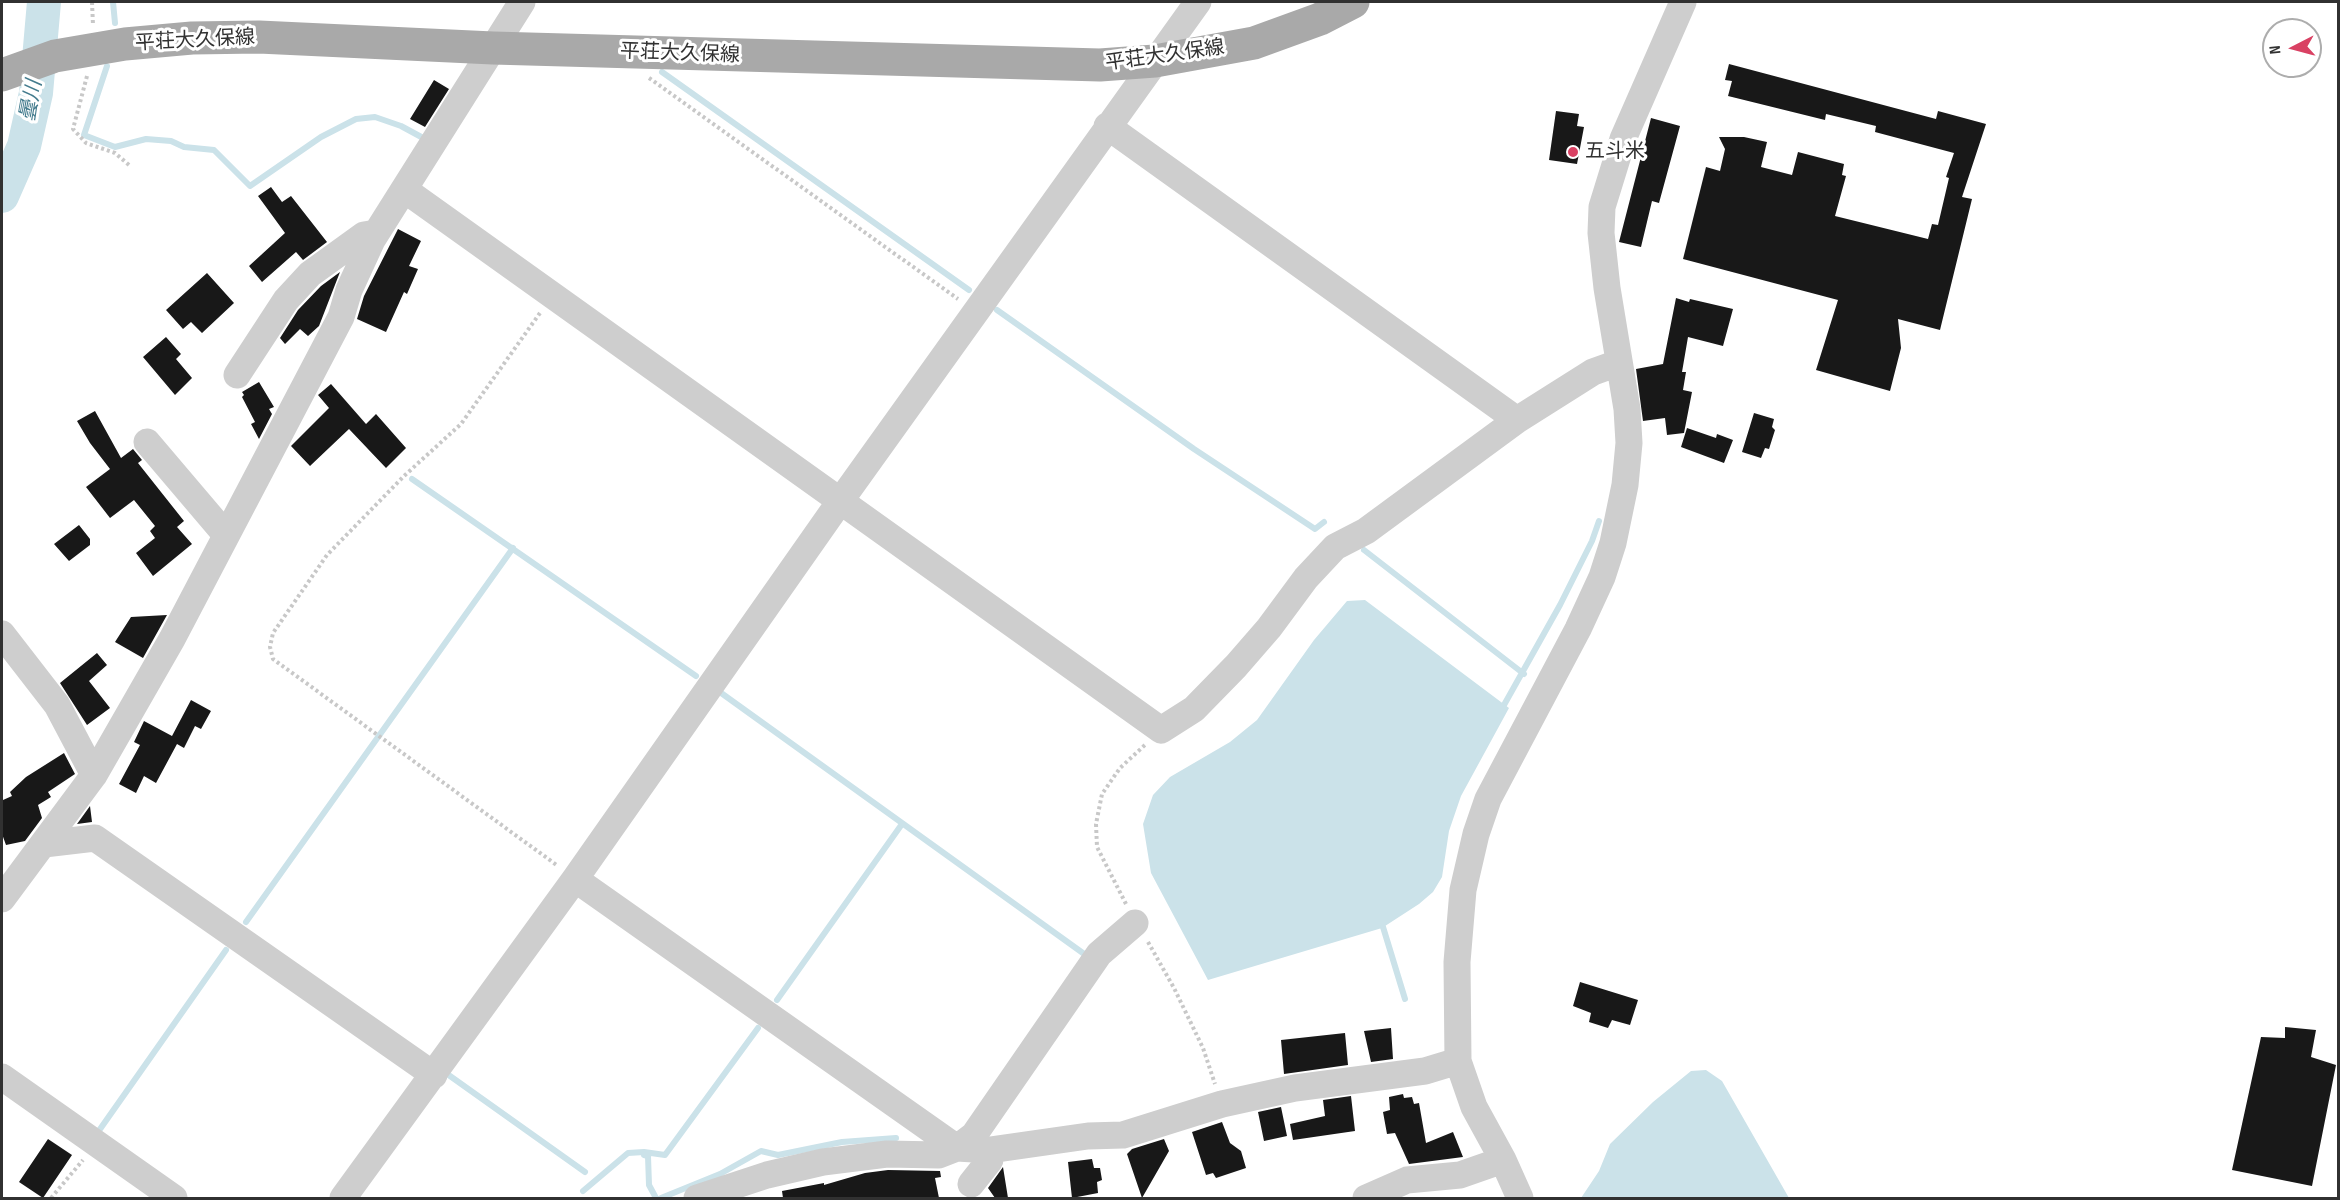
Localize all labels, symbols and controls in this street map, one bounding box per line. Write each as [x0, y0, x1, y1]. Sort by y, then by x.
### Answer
north arrow [2262, 18, 2322, 78]
street label: 平荘大久保線 [134, 26, 256, 56]
street label: 平荘大久保線 [1104, 36, 1226, 76]
street label: 平荘大久保線 [620, 40, 740, 68]
text: N [2266, 44, 2285, 55]
water label: 曇川 [16, 78, 48, 124]
place label: 五斗米 [1585, 140, 1645, 164]
marker: 五斗米 [1566, 145, 1580, 159]

